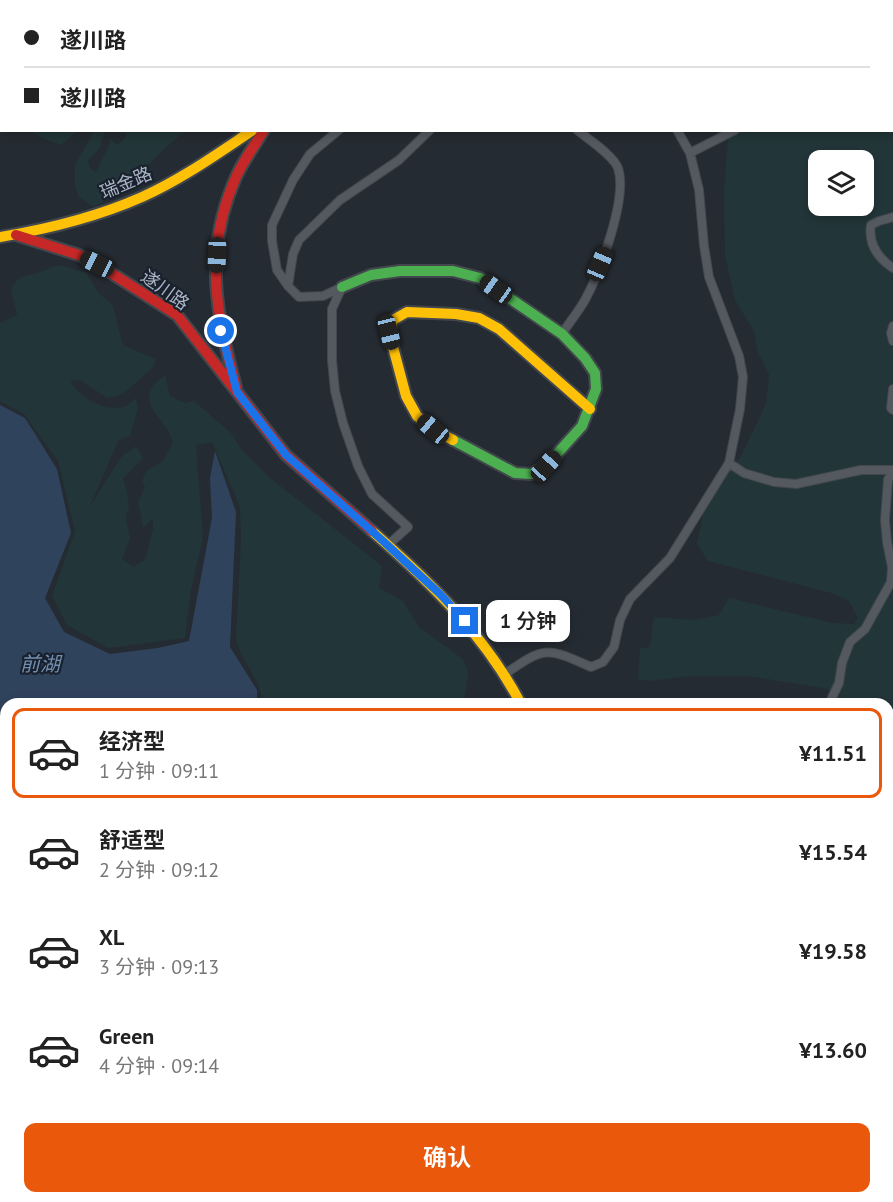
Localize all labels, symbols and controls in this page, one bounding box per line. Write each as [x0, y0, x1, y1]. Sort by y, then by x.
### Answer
text: 遂川路 [60, 26, 126, 54]
text: 遂川路 [60, 84, 126, 112]
map controls [808, 150, 874, 216]
button: layers [808, 150, 874, 216]
street label: 瑞金路 [96, 161, 155, 204]
car [207, 237, 227, 273]
car [585, 244, 615, 284]
car [77, 248, 117, 280]
street label: 遂川路 [137, 264, 194, 315]
car [476, 271, 516, 307]
car [376, 312, 402, 352]
route start [207, 317, 234, 344]
car [413, 411, 453, 447]
car [527, 447, 565, 485]
callout: 1 分钟 [486, 600, 570, 642]
route end [451, 607, 478, 634]
text: 1 分钟 [500, 608, 556, 634]
water label: 前湖 [20, 651, 63, 677]
icon: car [27, 726, 81, 780]
text: 经济型 [99, 727, 165, 755]
text: ¥11.51 [799, 739, 867, 767]
text: 1 分钟 · 09:11 [99, 758, 219, 784]
icon: car [27, 825, 81, 879]
text: 舒适型 [99, 826, 165, 854]
text: ¥15.54 [799, 838, 867, 866]
text: 2 分钟 · 09:12 [99, 857, 219, 883]
text: XL [99, 923, 124, 951]
icon: car [27, 924, 81, 978]
text: ¥19.58 [799, 937, 867, 965]
text: 3 分钟 · 09:13 [99, 954, 219, 980]
text: Green [99, 1022, 154, 1050]
icon: car [27, 1023, 81, 1077]
text: ¥13.60 [799, 1036, 867, 1064]
text: 4 分钟 · 09:14 [99, 1053, 219, 1079]
button: 确认 [24, 1123, 870, 1192]

